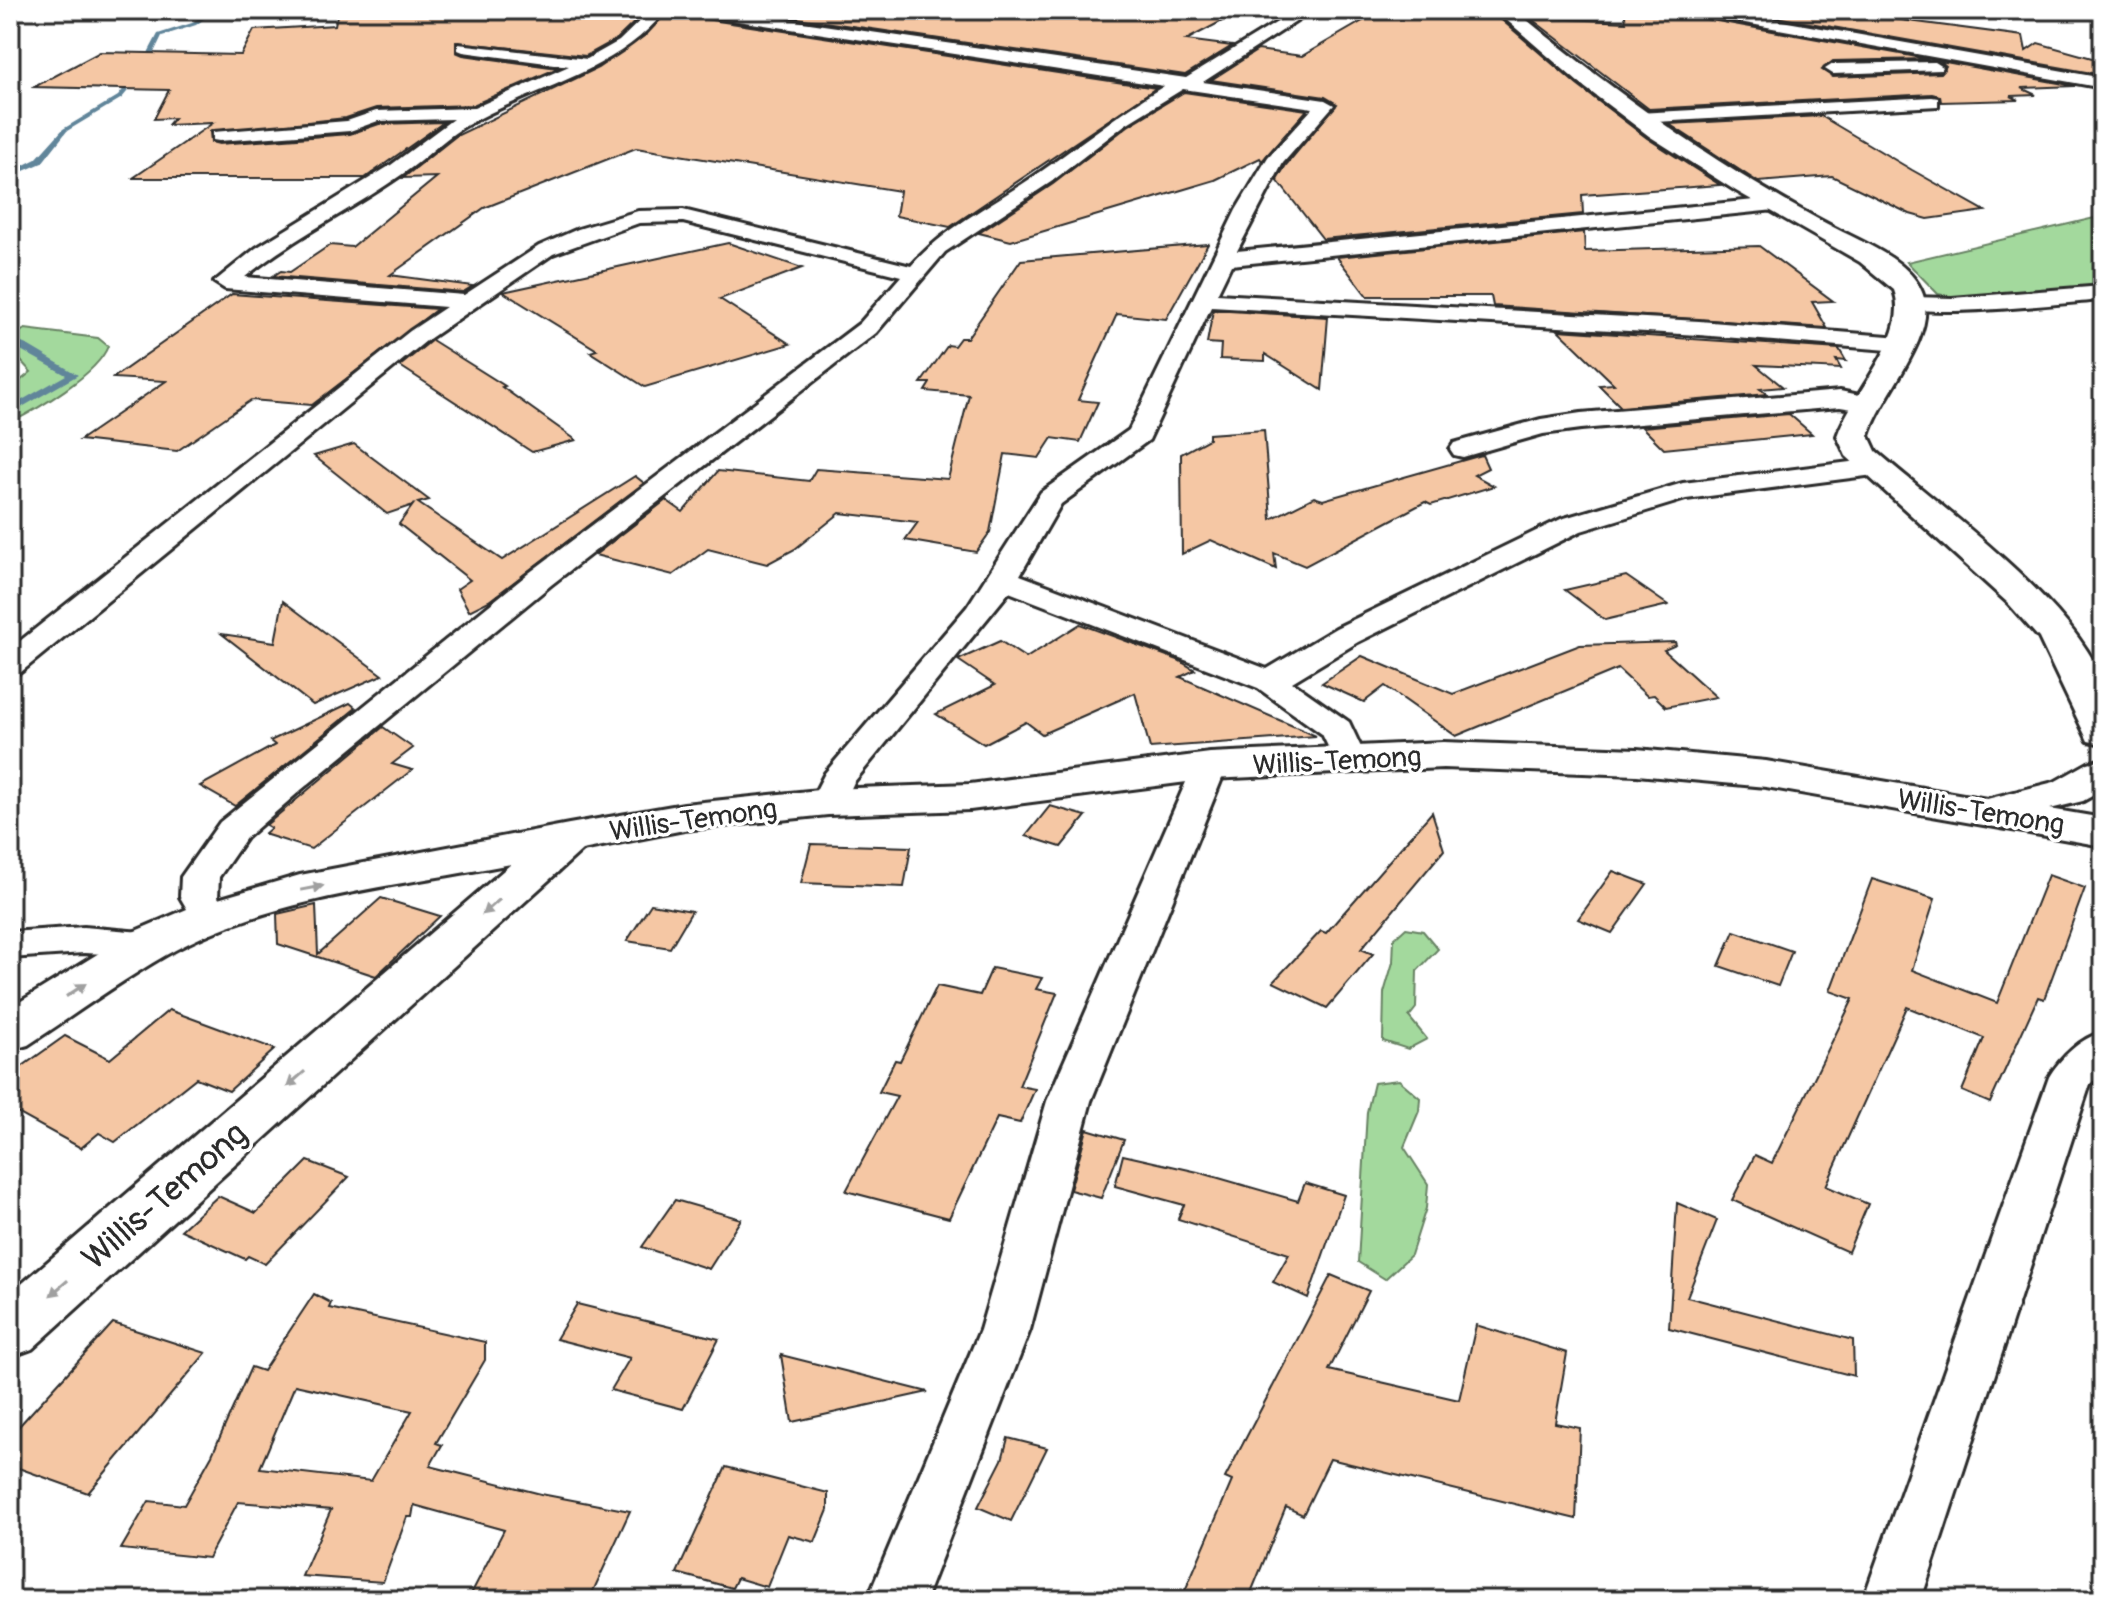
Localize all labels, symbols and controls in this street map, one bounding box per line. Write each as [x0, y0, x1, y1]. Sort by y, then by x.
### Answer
street label: Willis-Temong [1252, 740, 1422, 783]
street label: Willis-Temong [1895, 782, 2067, 843]
street label: Willis-Temong [607, 791, 779, 850]
one-way arrow [300, 881, 325, 894]
one-way arrow [482, 897, 501, 915]
one-way arrow [65, 983, 86, 998]
one-way arrow [287, 1069, 306, 1087]
street label: Willis-Temong [74, 1113, 256, 1280]
one-way arrow [50, 1278, 69, 1296]

